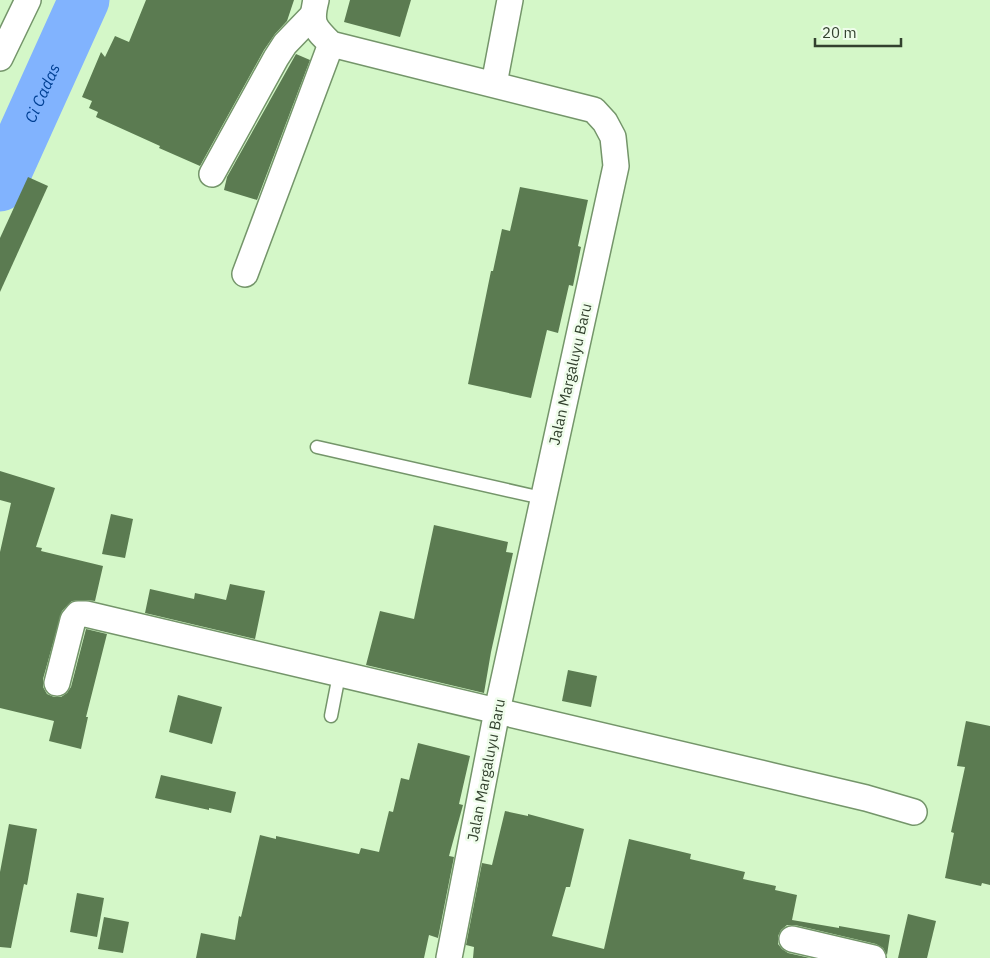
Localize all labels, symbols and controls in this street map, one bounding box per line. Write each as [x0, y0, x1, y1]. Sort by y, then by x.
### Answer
scale bar [815, 15, 901, 47]
text: 20 m [822, 23, 857, 42]
water label: Ci Cadas [20, 60, 64, 126]
street label: Jalan Margaluyu Baru [544, 301, 596, 447]
street label: Jalan Margaluyu Baru [463, 697, 509, 843]

